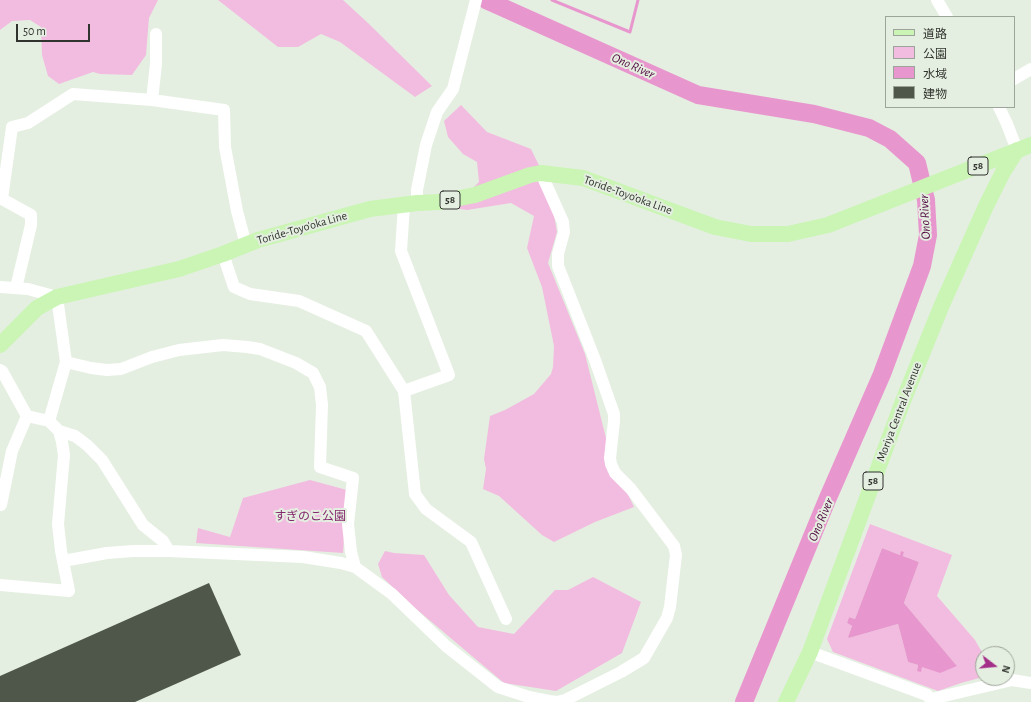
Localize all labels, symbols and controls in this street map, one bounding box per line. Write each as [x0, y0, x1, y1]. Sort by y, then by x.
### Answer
scale bar [18, 16, 92, 42]
legend [885, 16, 1015, 108]
text: 50 m [23, 25, 46, 37]
text: 道路 [923, 28, 947, 40]
text: 公園 [923, 48, 947, 60]
water label: Ono River [609, 50, 657, 82]
text: 水域 [923, 68, 947, 80]
text: 建物 [923, 88, 947, 100]
road number: 58 [968, 157, 988, 175]
street label: Toride-Toyo'oka Line [582, 172, 674, 218]
road number: 58 [440, 191, 460, 209]
water label: Ono River [916, 194, 934, 240]
street label: Toride-Toyo'oka Line [255, 208, 349, 248]
street label: Moriya Central Avenue [873, 360, 925, 464]
road number: 58 [863, 472, 883, 490]
water label: Ono River [805, 496, 837, 544]
park label: すぎのこ公園 [274, 509, 346, 523]
north arrow [975, 646, 1015, 686]
text: N [1000, 664, 1012, 674]

